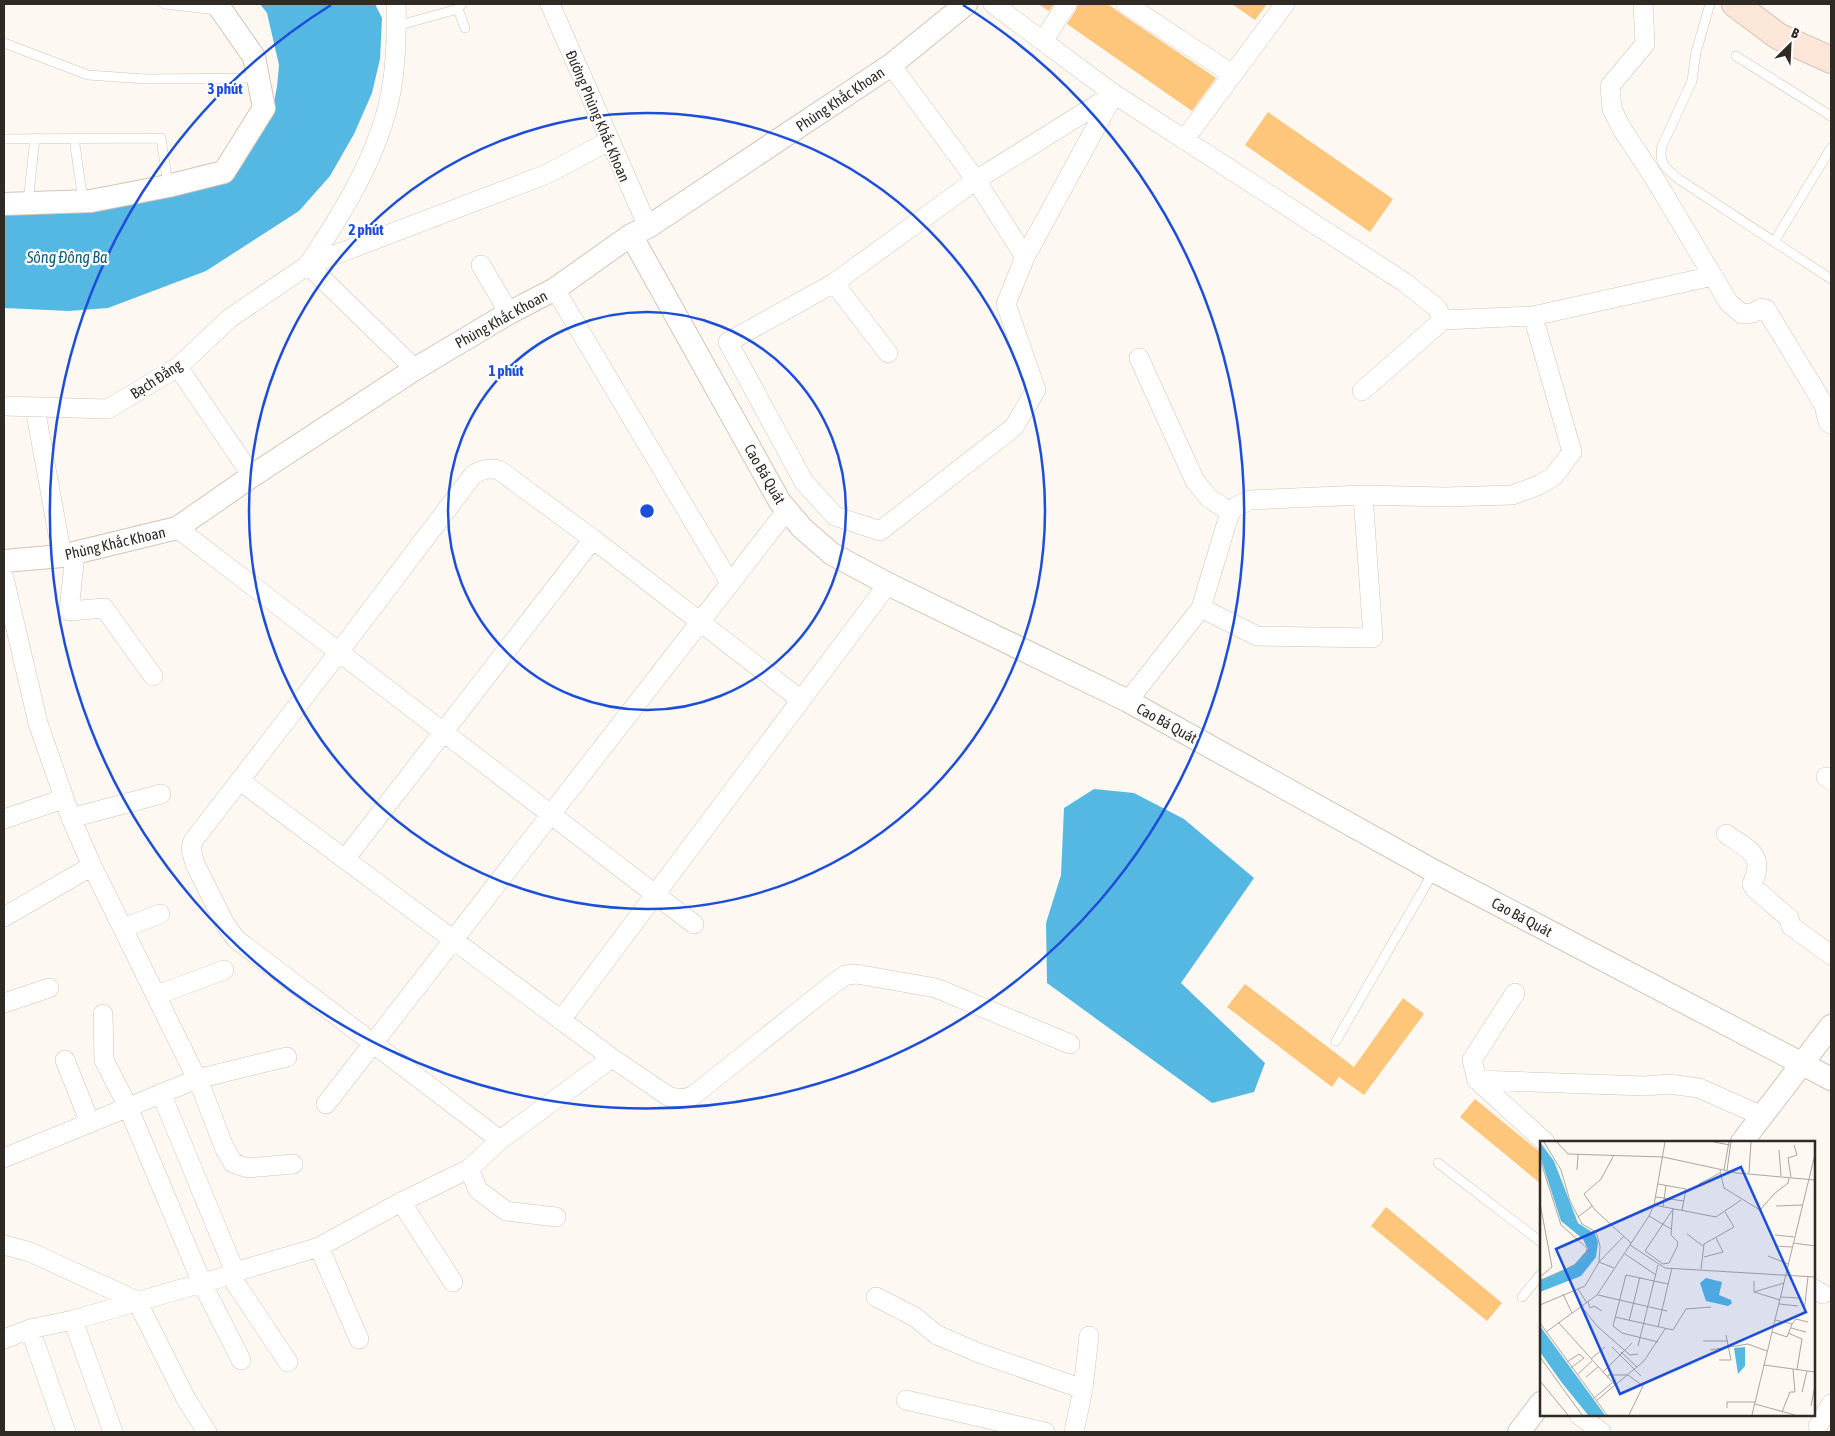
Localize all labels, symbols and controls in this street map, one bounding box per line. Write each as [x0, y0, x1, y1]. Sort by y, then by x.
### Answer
north arrow [1765, 20, 1815, 70]
text: B [1789, 24, 1802, 42]
street label: Đường Phùng Khắc Khoan [563, 48, 633, 184]
street label: Phùng Khắc Khoan [793, 63, 887, 135]
text: 3 phút [207, 80, 243, 97]
text: 2 phút [348, 221, 384, 238]
water label: Sông Đông Ba [26, 248, 108, 267]
street label: Phùng Khắc Khoan [452, 287, 550, 351]
street label: Bạch Đằng [127, 356, 185, 402]
text: 1 phút [488, 362, 524, 379]
street label: Cao Bá Quát [741, 441, 789, 507]
centre of rings [638, 502, 656, 520]
street label: Phùng Khắc Khoan [63, 523, 167, 563]
street label: Cao Bá Quát [1134, 699, 1200, 747]
street label: Cao Bá Quát [1489, 894, 1555, 940]
inset map [1540, 1141, 1815, 1416]

